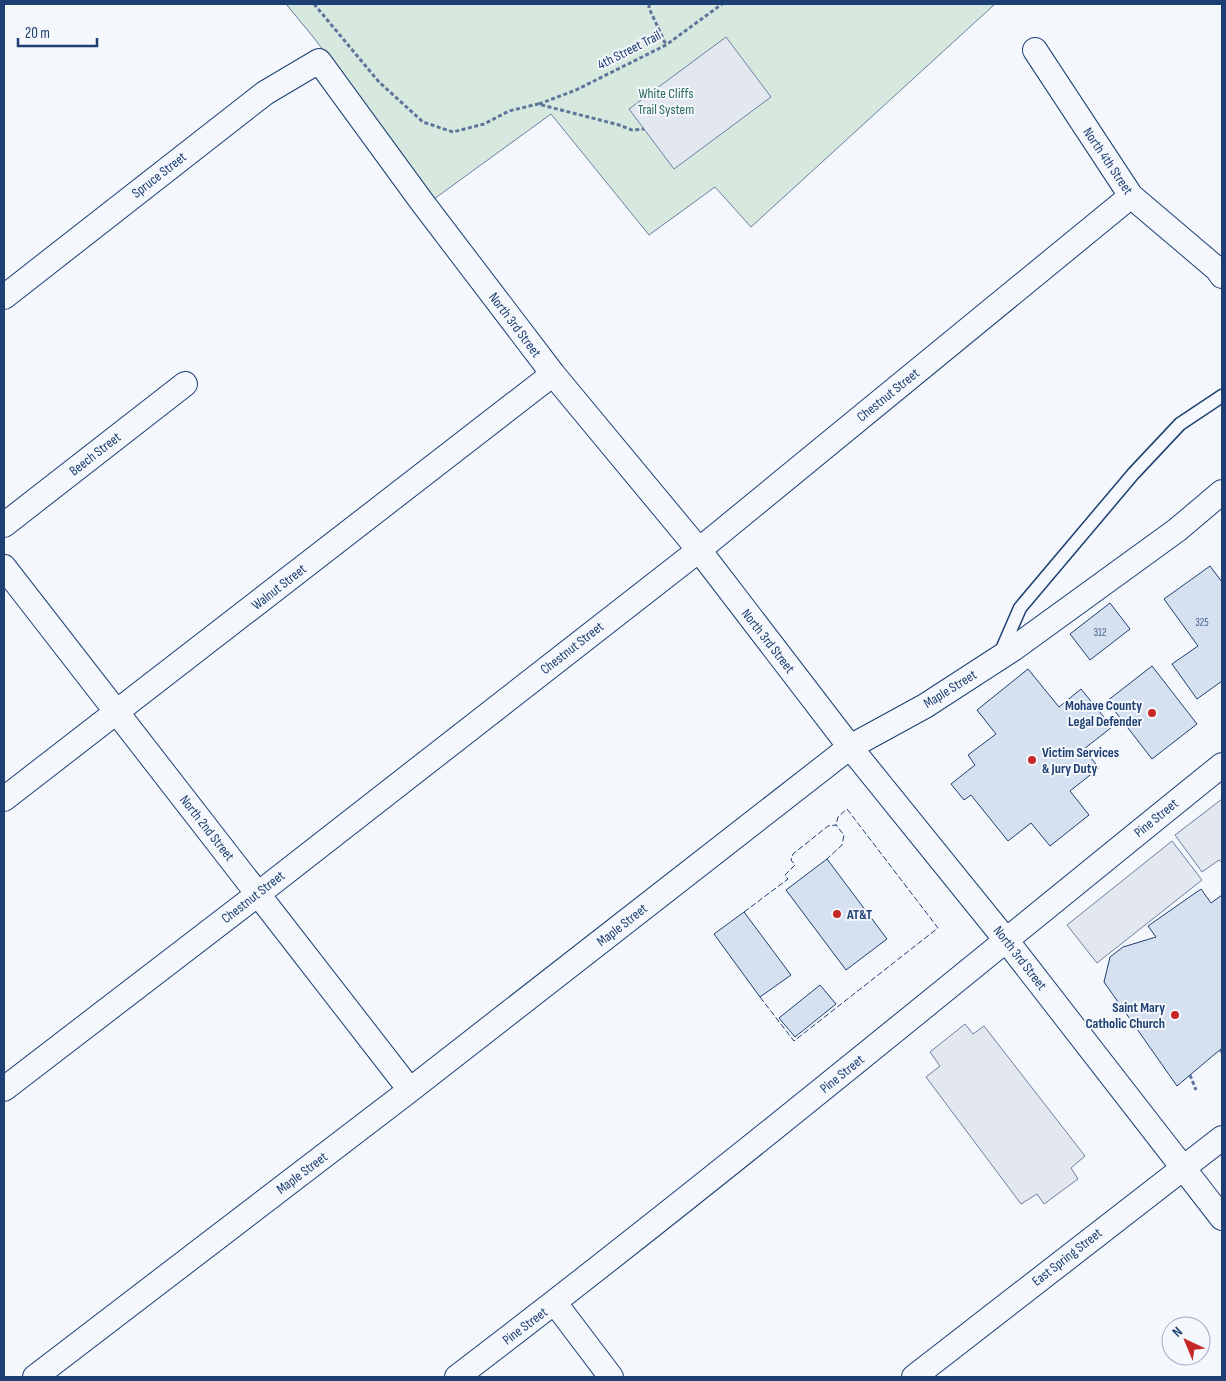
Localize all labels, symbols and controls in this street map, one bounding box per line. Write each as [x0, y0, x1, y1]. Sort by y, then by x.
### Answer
scale bar [18, 15, 96, 47]
text: 20 m [25, 24, 50, 43]
street label: 4th Street Trail [594, 27, 664, 73]
park label: White Cliffs Trail System [638, 85, 694, 118]
street label: North 4th Street [1079, 124, 1137, 198]
street label: Spruce Street [128, 148, 190, 202]
street label: North 3rd Street [485, 289, 545, 361]
street label: Chestnut Street [853, 365, 923, 425]
street label: Beech Street [66, 429, 124, 479]
street label: Walnut Street [248, 560, 310, 614]
street label: North 3rd Street [738, 605, 798, 677]
house number: 325 [1195, 616, 1209, 629]
street label: Chestnut Street [537, 618, 607, 678]
house number: 312 [1093, 626, 1107, 639]
street label: Maple Street [920, 666, 980, 712]
place label: Mohave County Legal Defender [1065, 697, 1143, 730]
marker: Mohave County Legal Defender [1146, 707, 1158, 719]
place label: Victim Services & Jury Duty [1042, 744, 1119, 777]
marker: Victim Services & Jury Duty [1026, 754, 1038, 766]
street label: North 2nd Street [176, 792, 238, 864]
street label: Pine Street [1130, 795, 1182, 841]
street label: Chestnut Street [218, 867, 288, 927]
street label: Maple Street [593, 900, 651, 950]
place label: AT&T [846, 906, 872, 923]
marker: AT&T [831, 908, 843, 920]
street label: North 3rd Street [990, 922, 1050, 994]
place label: Saint Mary Catholic Church [1085, 999, 1165, 1032]
marker: Saint Mary Catholic Church [1169, 1009, 1181, 1021]
street label: Pine Street [816, 1051, 868, 1097]
street label: Maple Street [273, 1148, 331, 1198]
street label: East Spring Street [1029, 1224, 1105, 1290]
street label: Pine Street [499, 1304, 551, 1348]
north arrow [1161, 1316, 1211, 1366]
text: N [1169, 1323, 1186, 1341]

